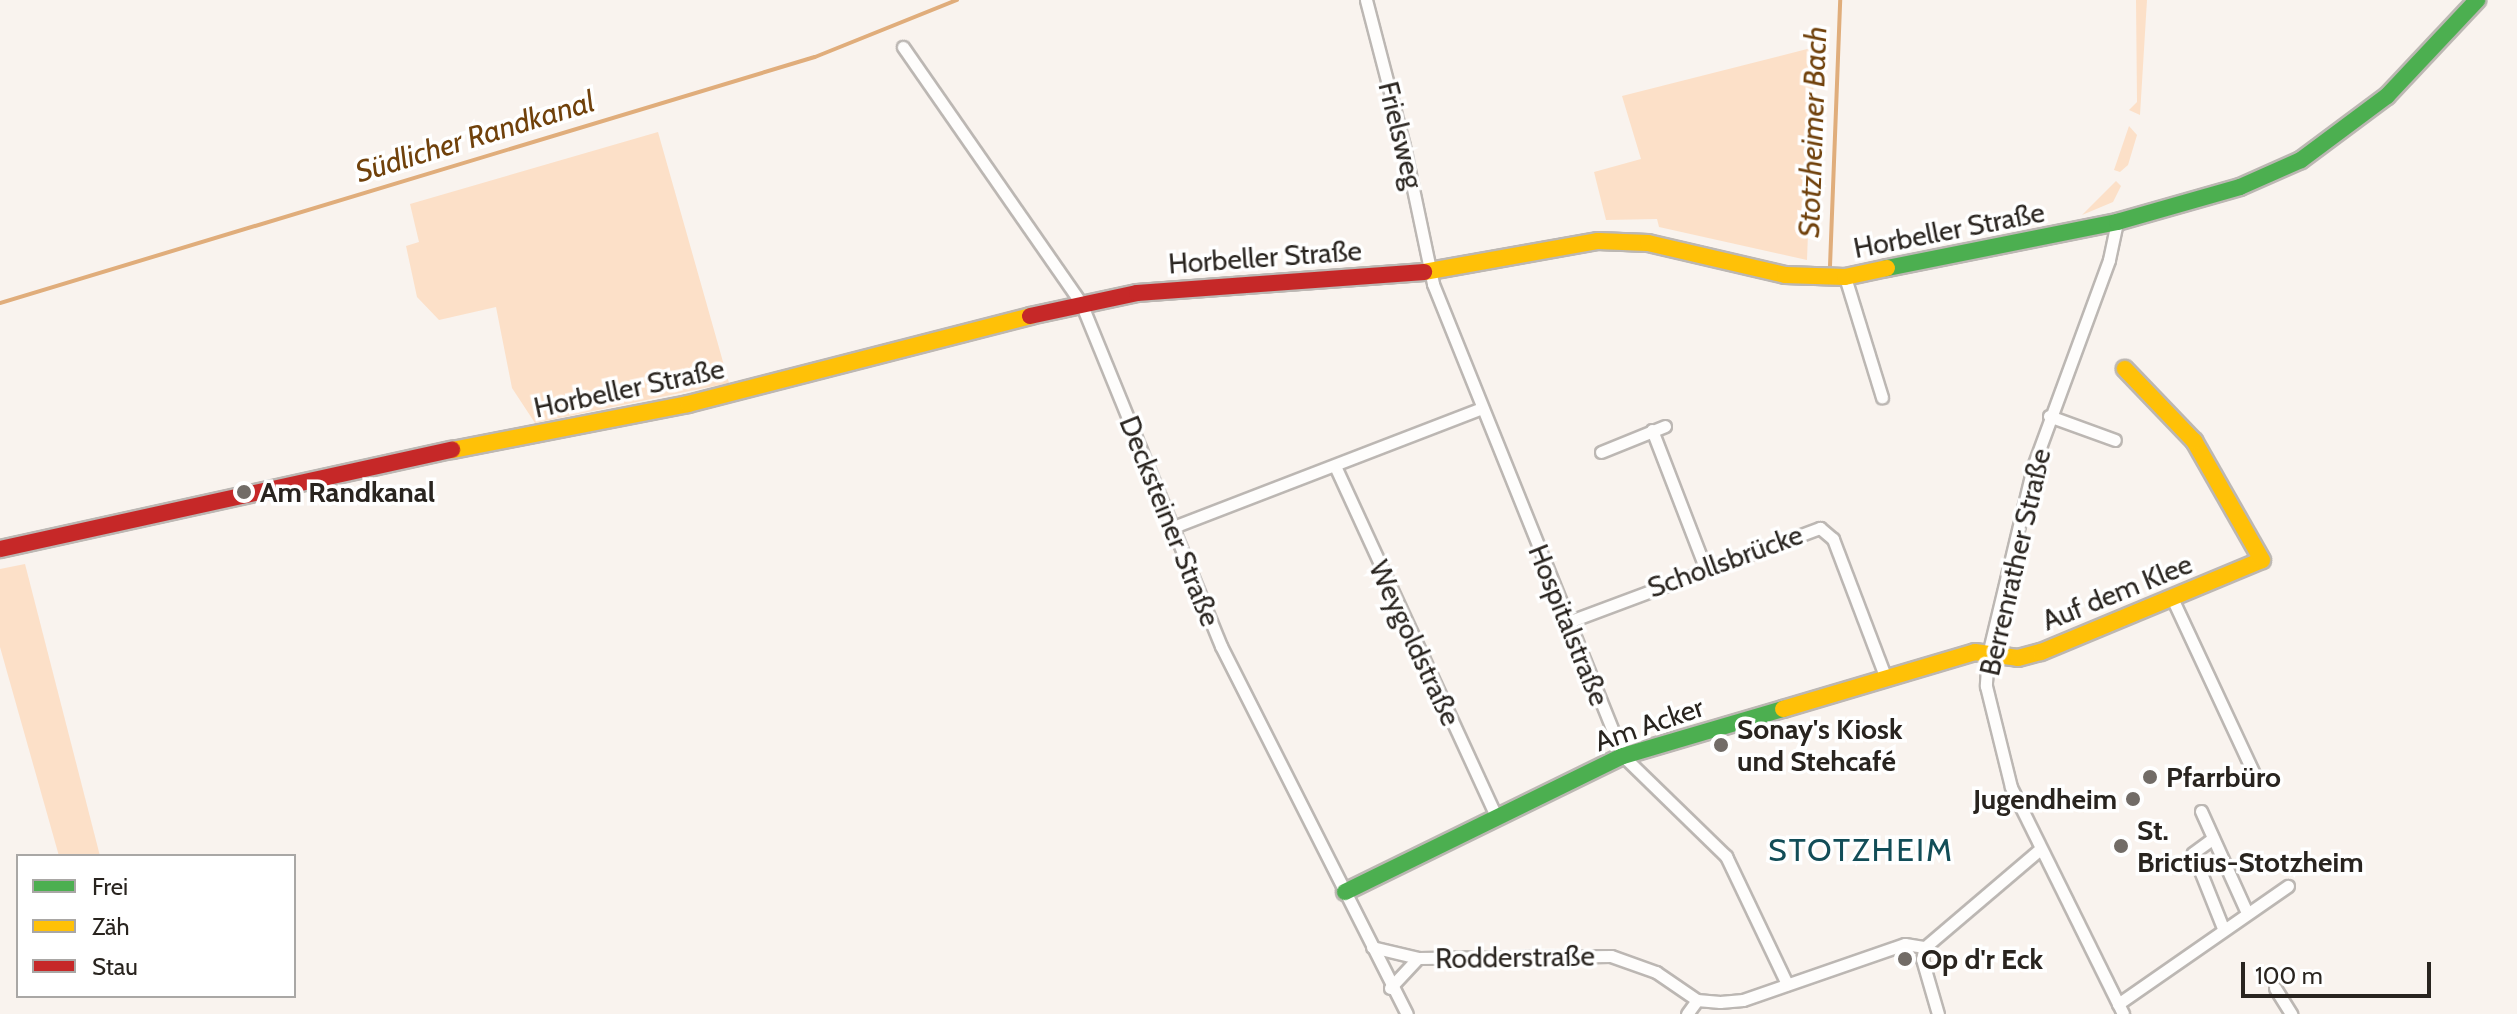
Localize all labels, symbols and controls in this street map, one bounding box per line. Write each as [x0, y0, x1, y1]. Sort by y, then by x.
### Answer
water label: Stotzheimer Bach [1791, 26, 1835, 238]
street label: Frielsweg [1371, 78, 1431, 192]
water label: Südlicher Randkanal [351, 84, 599, 190]
street label: Horbeller Straße [1851, 195, 2047, 265]
street label: Horbeller Straße [1167, 233, 1363, 281]
street label: Horbeller Straße [531, 351, 727, 425]
street label: Decksteiner Straße [1112, 411, 1228, 631]
street label: Berrenrather Straße [1973, 445, 2057, 679]
place label: Am Randkanal [260, 475, 435, 509]
marker: Am Randkanal [235, 483, 253, 501]
street label: Schollsbrücke [1643, 517, 1807, 605]
street label: Hospitalstraße [1521, 539, 1617, 711]
street label: Auf dem Klee [2037, 547, 2197, 637]
street label: Weygoldstraße [1362, 555, 1468, 731]
street label: Am Acker [1590, 690, 1708, 758]
place label: Sonay's Kiosk und Stehcafé [1737, 712, 1902, 778]
marker: Sonay's Kiosk und Stehcafé [1712, 736, 1730, 754]
place label: Pfarrbüro [2166, 760, 2281, 794]
marker: Pfarrbüro [2141, 768, 2159, 786]
place label: Jugendheim [1973, 782, 2117, 816]
marker: Jugendheim [2124, 790, 2142, 808]
place label: St. Brictius-Stotzheim [2137, 813, 2363, 879]
district label: STOTZHEIM [1768, 831, 1954, 869]
marker: St. Brictius-Stotzheim [2112, 837, 2130, 855]
legend [16, 854, 296, 998]
text: Frei [92, 872, 128, 901]
text: Zäh [92, 912, 129, 941]
street label: Rodderstraße [1435, 939, 1595, 975]
place label: Op d'r Eck [1921, 942, 2043, 976]
scale bar [2245, 946, 2435, 996]
marker: Op d'r Eck [1896, 950, 1914, 968]
text: Stau [92, 952, 138, 981]
text: 100 m [2255, 961, 2323, 990]

